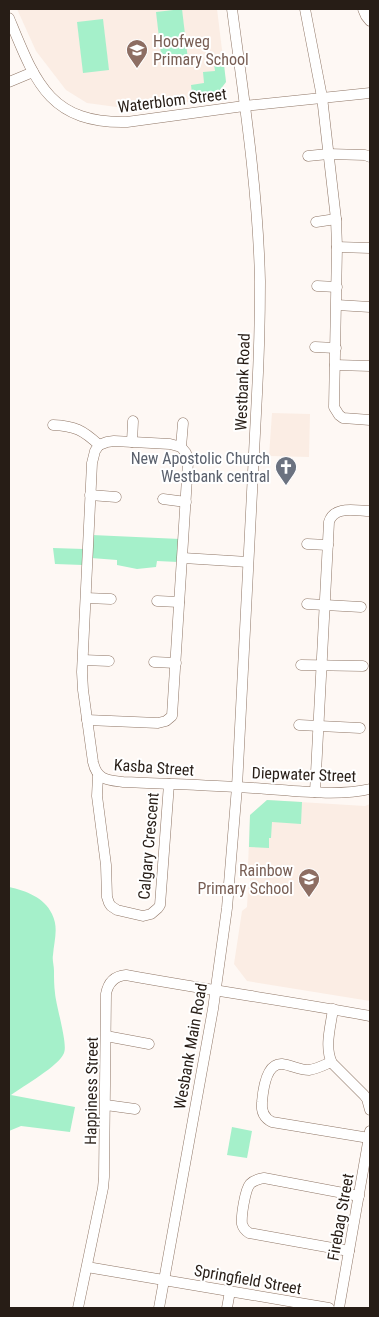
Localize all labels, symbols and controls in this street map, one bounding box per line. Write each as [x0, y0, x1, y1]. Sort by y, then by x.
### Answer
place label: Hoofweg Primary School [153, 32, 249, 69]
school or university icon: Hoofweg Primary School [125, 38, 149, 69]
street label: Waterblom Street [117, 84, 228, 117]
street label: Westbank Road [231, 333, 254, 431]
place label: New Apostolic Church Westbank central [131, 449, 270, 486]
church icon: New Apostolic Church Westbank central [274, 455, 298, 486]
street label: Kasba Street [113, 755, 195, 780]
street label: Diepwater Street [251, 763, 357, 786]
street label: Calgary Crescent [134, 792, 163, 900]
place label: Rainbow Primary School [197, 861, 293, 898]
school or university icon: Rainbow Primary School [297, 867, 321, 898]
street label: Wesbank Main Road [170, 981, 211, 1111]
street label: Happiness Street [81, 1037, 102, 1145]
street label: Firebag Street [323, 1172, 358, 1262]
street label: Springfield Street [193, 1261, 303, 1298]

